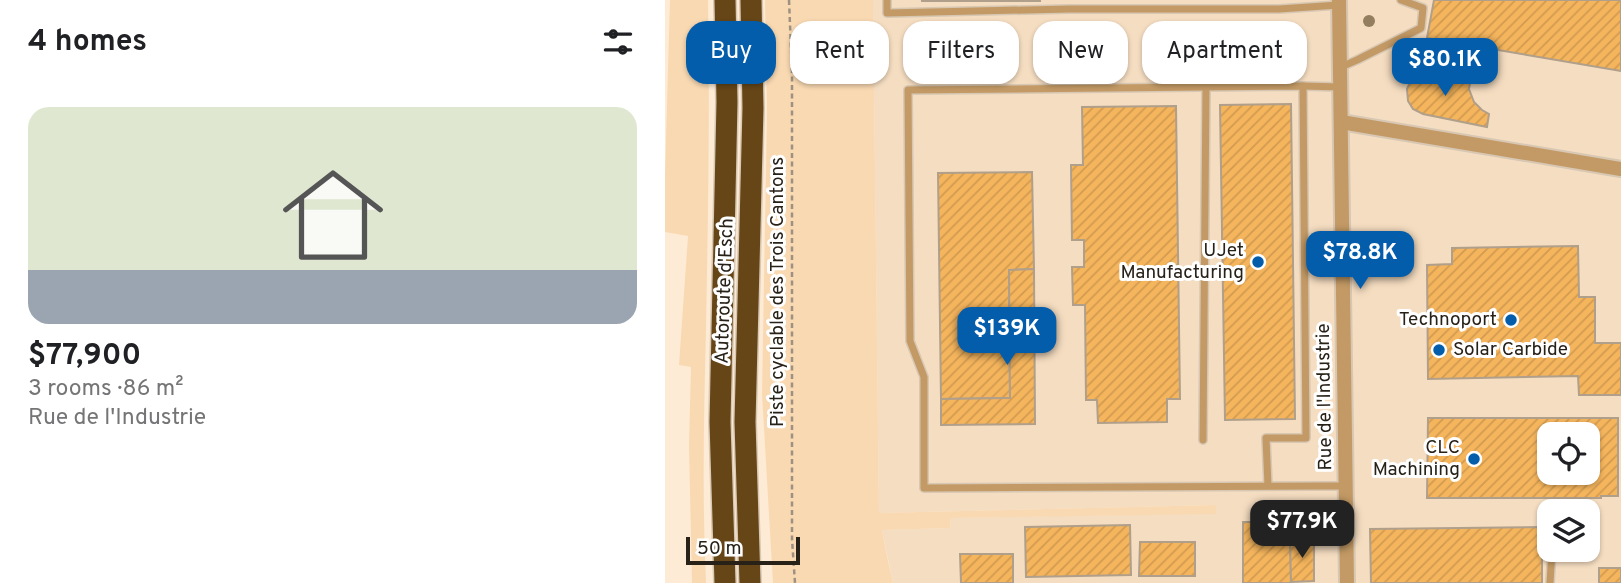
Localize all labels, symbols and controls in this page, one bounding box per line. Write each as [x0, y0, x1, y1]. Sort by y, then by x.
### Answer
chip: Buy [686, 21, 776, 84]
chip: Rent [790, 21, 889, 84]
chip: Filters [903, 21, 1019, 84]
chip: New [1033, 21, 1128, 84]
chip: Apartment [1142, 21, 1307, 84]
icon: filters [599, 23, 637, 61]
text: 4 homes [28, 24, 147, 61]
pin: $80.1K [1388, 38, 1502, 98]
text: $80.1K [1408, 46, 1482, 75]
icon: home [270, 152, 396, 278]
street label: Piste cyclable des Trois Cantons [766, 157, 790, 427]
street label: Autoroute d'Esch [710, 218, 740, 364]
pin: $78.8K [1303, 232, 1417, 291]
place label: UJet Manufacturing [1120, 239, 1244, 285]
text: $78.8K [1322, 239, 1398, 268]
marker: UJet Manufacturing [1250, 254, 1266, 270]
pin: $139K [958, 308, 1056, 367]
place label: Technoport [1399, 308, 1497, 332]
marker: Technoport [1503, 312, 1519, 328]
text: $139K [973, 315, 1041, 344]
street label: Rue de l'Industrie [1312, 323, 1338, 471]
text: $77,900 [28, 338, 141, 375]
place label: Solar Carbide [1453, 338, 1568, 362]
marker: Solar Carbide [1431, 342, 1447, 358]
text: 3 rooms · 86 m² [28, 375, 184, 404]
text: Rue de l'Industrie [28, 404, 206, 433]
map controls [1537, 422, 1600, 562]
button: locate [1537, 422, 1600, 485]
place label: CLC Machining [1373, 436, 1460, 482]
marker: CLC Machining [1466, 451, 1482, 467]
button: layers [1537, 499, 1600, 562]
pin: $77.9K [1245, 500, 1359, 560]
text: $77.9K [1266, 508, 1338, 537]
scale bar [686, 534, 800, 566]
text: 50 m [697, 537, 742, 561]

